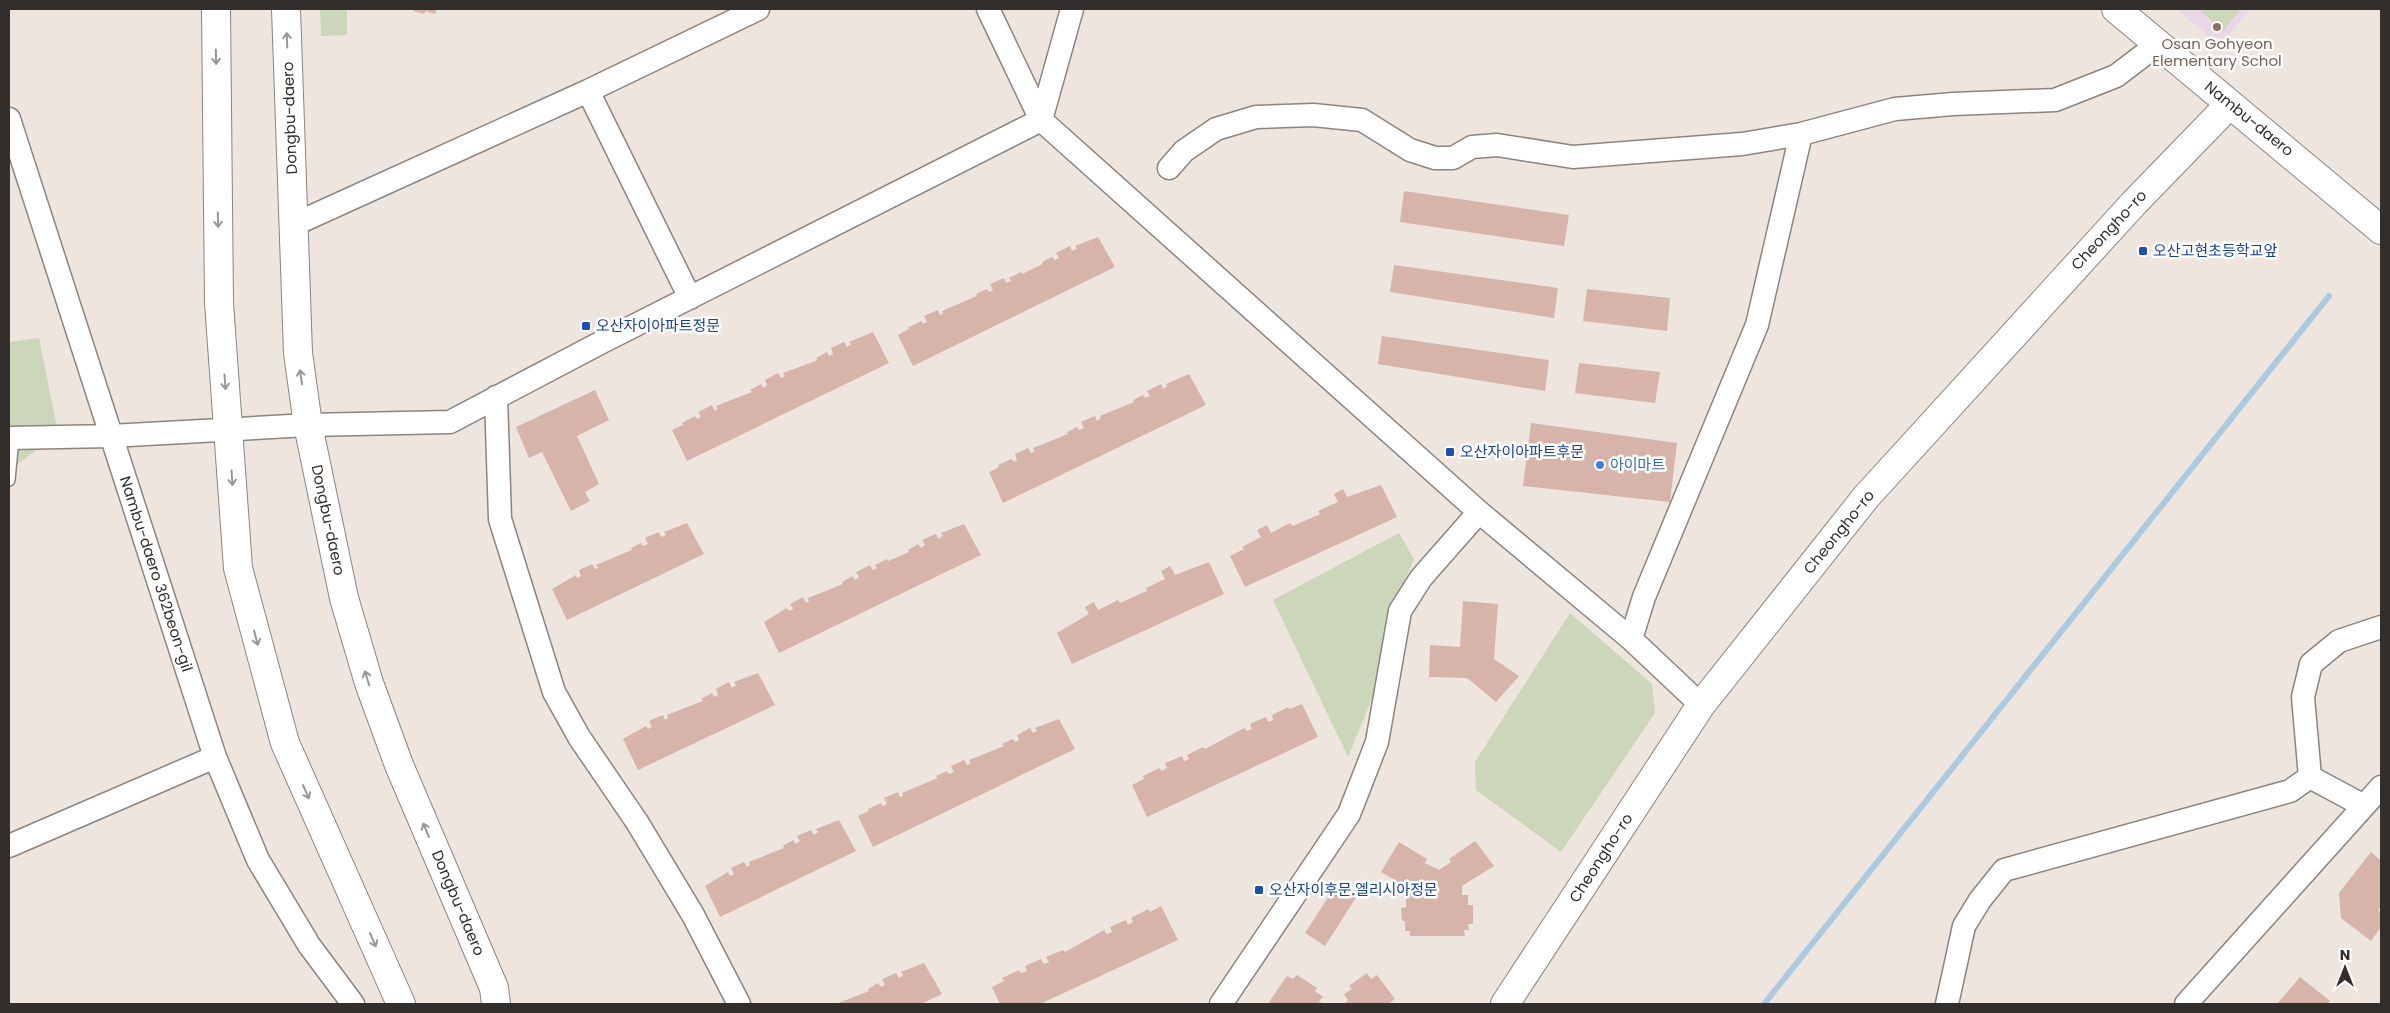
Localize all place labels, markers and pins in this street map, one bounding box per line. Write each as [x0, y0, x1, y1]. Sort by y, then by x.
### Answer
marker: Osan Gohyeon Elementary Schol [2211, 21, 2223, 33]
place label: Osan Gohyeon Elementary Schol [2152, 33, 2282, 71]
place label: 오산고현초등학교앞 [2153, 240, 2277, 261]
marker: 오산고현초등학교앞 [2137, 245, 2149, 257]
place label: 오산자이아파트정문 [596, 315, 720, 336]
marker: 오산자이아파트정문 [580, 320, 592, 332]
place label: 오산자이아파트후문 [1460, 441, 1584, 462]
marker: 오산자이아파트후문 [1444, 446, 1456, 458]
place label: 아이마트 [1610, 454, 1665, 475]
marker: 아이마트 [1594, 459, 1606, 471]
place label: 오산자이후문.엘리시아정문 [1269, 879, 1438, 900]
marker: 오산자이후문.엘리시아정문 [1253, 884, 1265, 896]

